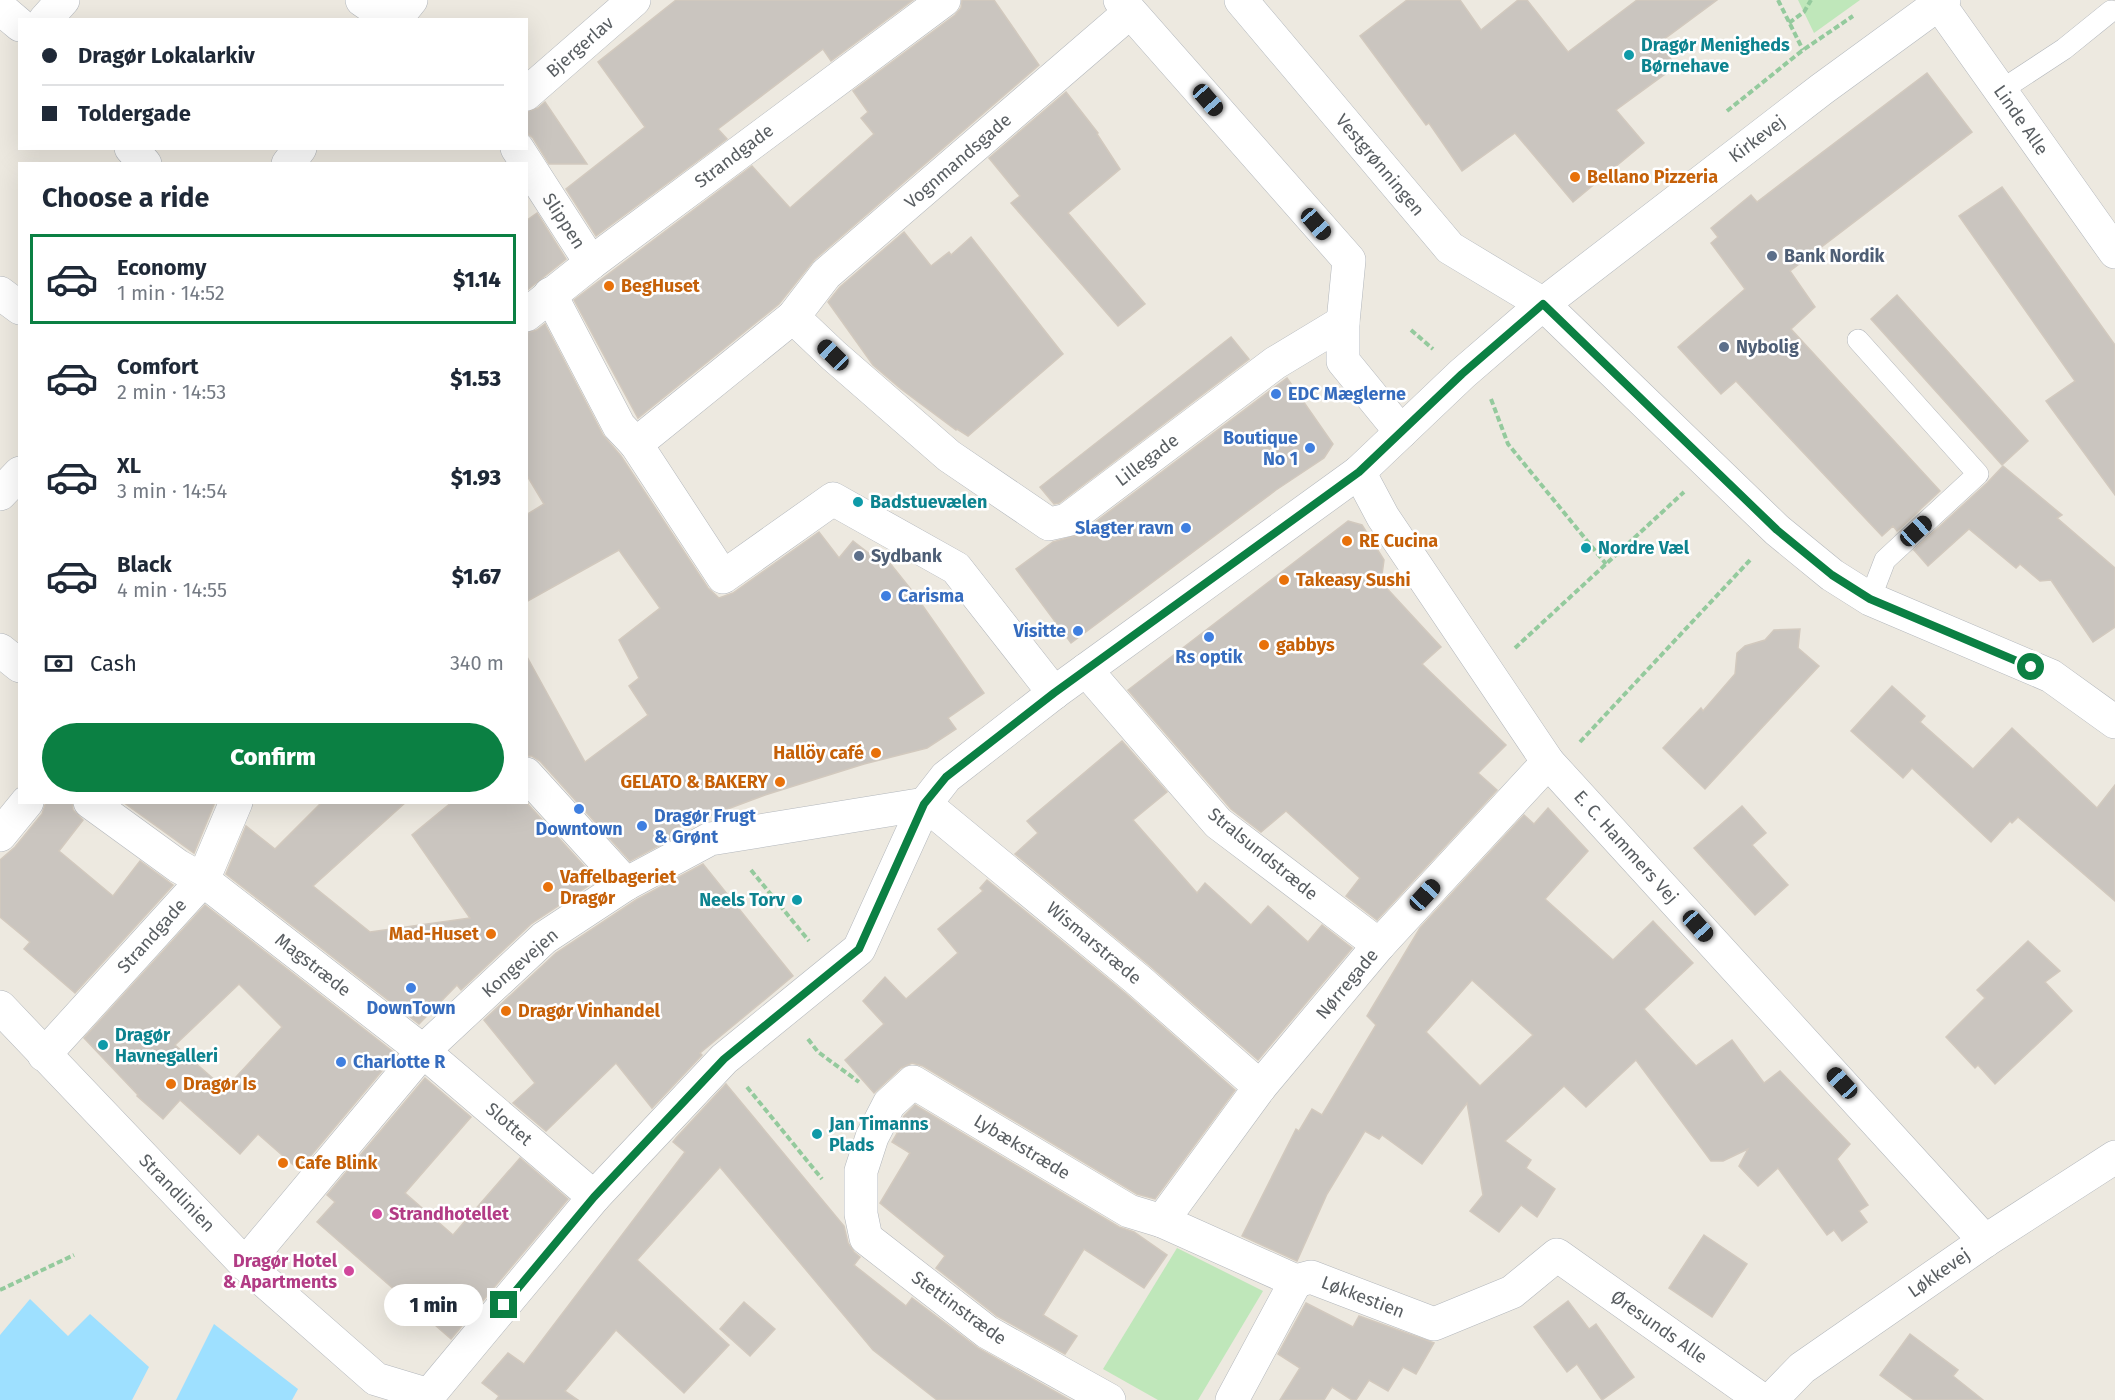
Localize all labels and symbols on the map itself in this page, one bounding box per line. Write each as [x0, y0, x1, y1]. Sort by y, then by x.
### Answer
street label: Bjergerlav [542, 12, 618, 82]
place label: Dragør Menigheds Børnehave [1641, 34, 1790, 77]
marker: Dragør Menigheds Børnehave [1622, 48, 1636, 62]
car [1189, 81, 1227, 119]
street label: Linde Alle [1989, 81, 2053, 159]
street label: Vognmandsgade [900, 109, 1016, 213]
street label: Vestgrønningen [1331, 110, 1429, 220]
street label: Kirkevej [1724, 111, 1790, 167]
street label: Strandgade [690, 119, 778, 193]
place label: Bellano Pizzeria [1587, 166, 1718, 188]
marker: Bellano Pizzeria [1568, 170, 1582, 184]
street label: Slippen [538, 189, 590, 253]
car [1297, 205, 1335, 243]
place label: Bank Nordik [1784, 245, 1886, 267]
marker: Bank Nordik [1765, 249, 1779, 263]
place label: BegHuset [621, 275, 701, 297]
marker: BegHuset [602, 279, 616, 293]
car [814, 336, 852, 374]
place label: Nybolig [1736, 336, 1799, 358]
marker: Nybolig [1717, 340, 1731, 354]
place label: EDC Mæglerne [1288, 383, 1406, 405]
marker: EDC Mæglerne [1269, 387, 1283, 401]
place label: Boutique No 1 [1223, 427, 1298, 470]
street label: Lillegade [1111, 429, 1183, 491]
marker: Boutique No 1 [1303, 441, 1317, 455]
place label: Badstuevælen [870, 491, 987, 513]
marker: Badstuevælen [851, 495, 865, 509]
car [1897, 512, 1935, 550]
place label: Slagter ravn [1075, 517, 1174, 539]
marker: Slagter ravn [1179, 521, 1193, 535]
place label: RE Cucina [1359, 530, 1438, 552]
marker: RE Cucina [1340, 534, 1354, 548]
place label: Nordre Væl [1598, 537, 1690, 559]
marker: Nordre Væl [1579, 541, 1593, 555]
place label: Sydbank [871, 545, 943, 567]
marker: Sydbank [852, 549, 866, 563]
place label: Takeasy Sushi [1296, 569, 1411, 591]
marker: Takeasy Sushi [1277, 573, 1291, 587]
place label: Carisma [898, 585, 964, 607]
marker: Carisma [879, 589, 893, 603]
place label: Visitte [1012, 620, 1066, 642]
marker: Visitte [1071, 624, 1085, 638]
marker: Rs optik [1202, 630, 1216, 644]
place label: gabbys [1276, 634, 1335, 656]
marker: gabbys [1257, 638, 1271, 652]
place label: Rs optik [1175, 646, 1244, 668]
route start [2017, 653, 2044, 680]
place label: Hallöy café [773, 742, 864, 764]
marker: Hallöy café [869, 746, 883, 760]
place label: GELATO & BAKERY [621, 771, 768, 793]
marker: GELATO & BAKERY [773, 775, 787, 789]
street label: E. C. Hammers Vej [1569, 786, 1683, 908]
marker: Downtown [572, 802, 586, 816]
street label: Stralsundstræde [1204, 803, 1322, 905]
place label: Dragør Frugt & Grønt [654, 805, 757, 848]
place label: Downtown [535, 818, 623, 840]
marker: Dragør Frugt & Grønt [635, 819, 649, 833]
place label: Vaffelbageriet Dragør [559, 866, 677, 909]
car [1406, 876, 1444, 914]
marker: Vaffelbageriet Dragør [541, 880, 555, 894]
place label: Neels Torv [699, 889, 786, 911]
marker: Neels Torv [790, 893, 804, 907]
street label: Strandgade [113, 894, 191, 978]
street label: Wismarstræde [1042, 897, 1146, 989]
car [1679, 907, 1717, 945]
place label: Mad-Huset [389, 923, 480, 945]
street label: Kongevejen [477, 924, 563, 1002]
marker: Mad-Huset [484, 927, 498, 941]
street label: Magstræde [271, 929, 355, 1001]
street label: Nørregade [1311, 944, 1383, 1024]
marker: DownTown [404, 981, 418, 995]
place label: DownTown [366, 997, 456, 1019]
place label: Dragør Vinhandel [518, 1000, 661, 1022]
marker: Dragør Vinhandel [499, 1004, 513, 1018]
place label: Dragør Havnegalleri [115, 1024, 218, 1067]
marker: Dragør Havnegalleri [96, 1038, 110, 1052]
place label: Charlotte R [353, 1051, 446, 1073]
marker: Charlotte R [334, 1055, 348, 1069]
car [1823, 1064, 1861, 1102]
place label: Dragør Is [183, 1073, 257, 1095]
marker: Dragør Is [164, 1077, 178, 1091]
street label: Slottet [481, 1098, 537, 1151]
street label: Lybækstræde [970, 1110, 1074, 1184]
place label: Jan Timanns Plads [828, 1113, 929, 1156]
marker: Jan Timanns Plads [810, 1127, 824, 1141]
street label: Strandlinien [134, 1149, 220, 1237]
place label: Cafe Blink [295, 1152, 378, 1174]
marker: Cafe Blink [276, 1156, 290, 1170]
place label: Strandhotellet [389, 1203, 510, 1225]
marker: Strandhotellet [370, 1207, 384, 1221]
street label: Løkkevej [1904, 1244, 1974, 1302]
place label: Dragør Hotel & Apartments [223, 1250, 338, 1293]
marker: Dragør Hotel & Apartments [342, 1264, 356, 1278]
street label: Stettinstræde [907, 1266, 1011, 1350]
street label: Løkkestien [1318, 1271, 1408, 1323]
callout: 1 min [384, 1284, 483, 1326]
street label: Øresunds Alle [1607, 1286, 1711, 1368]
route end [490, 1291, 517, 1318]

